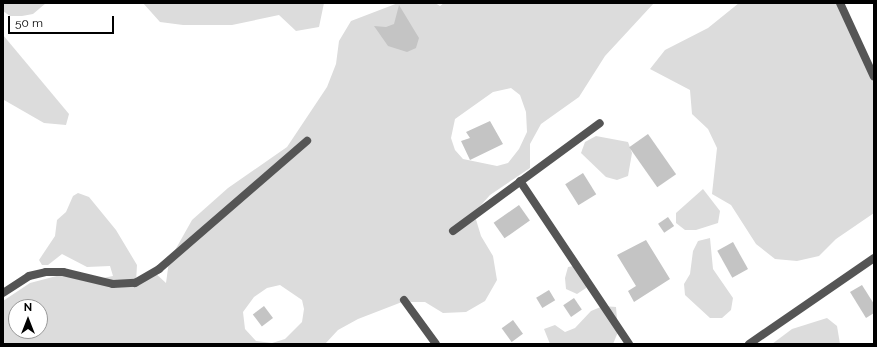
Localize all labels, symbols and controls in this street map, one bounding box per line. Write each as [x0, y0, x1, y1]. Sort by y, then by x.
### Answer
scale bar [10, 8, 116, 34]
text: 50 m [15, 16, 43, 30]
north arrow [8, 299, 48, 339]
text: N [24, 301, 32, 314]

